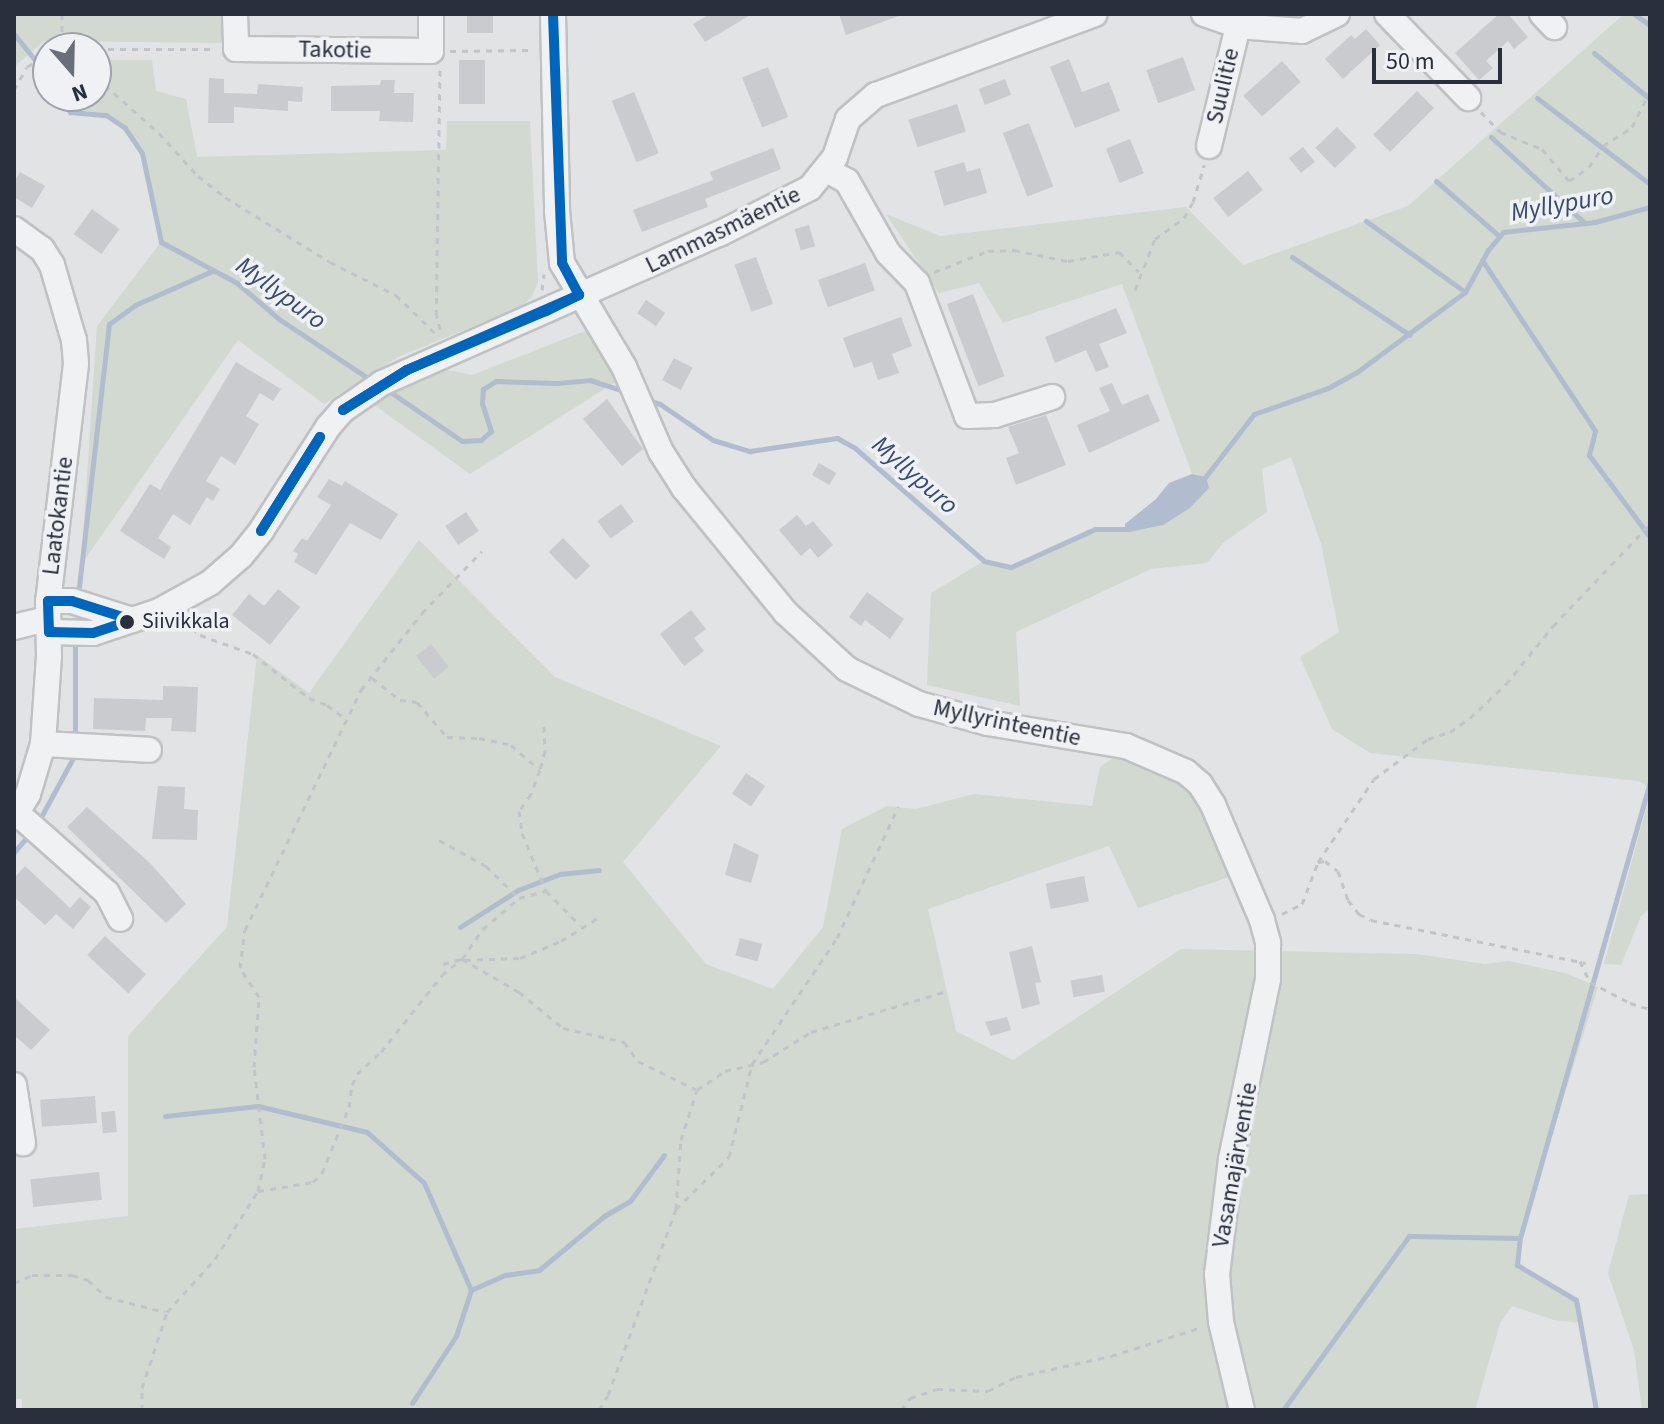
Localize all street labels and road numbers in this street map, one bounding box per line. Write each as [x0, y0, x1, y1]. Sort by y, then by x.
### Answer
street label: Takotie [298, 35, 372, 65]
street label: Suulitie [1200, 45, 1246, 127]
street label: Lammasmäentie [641, 180, 805, 280]
street label: Laatokantie [36, 455, 80, 577]
street label: Myllyrinteentie [931, 693, 1083, 753]
street label: Vasamajärventie [1206, 1080, 1264, 1250]

